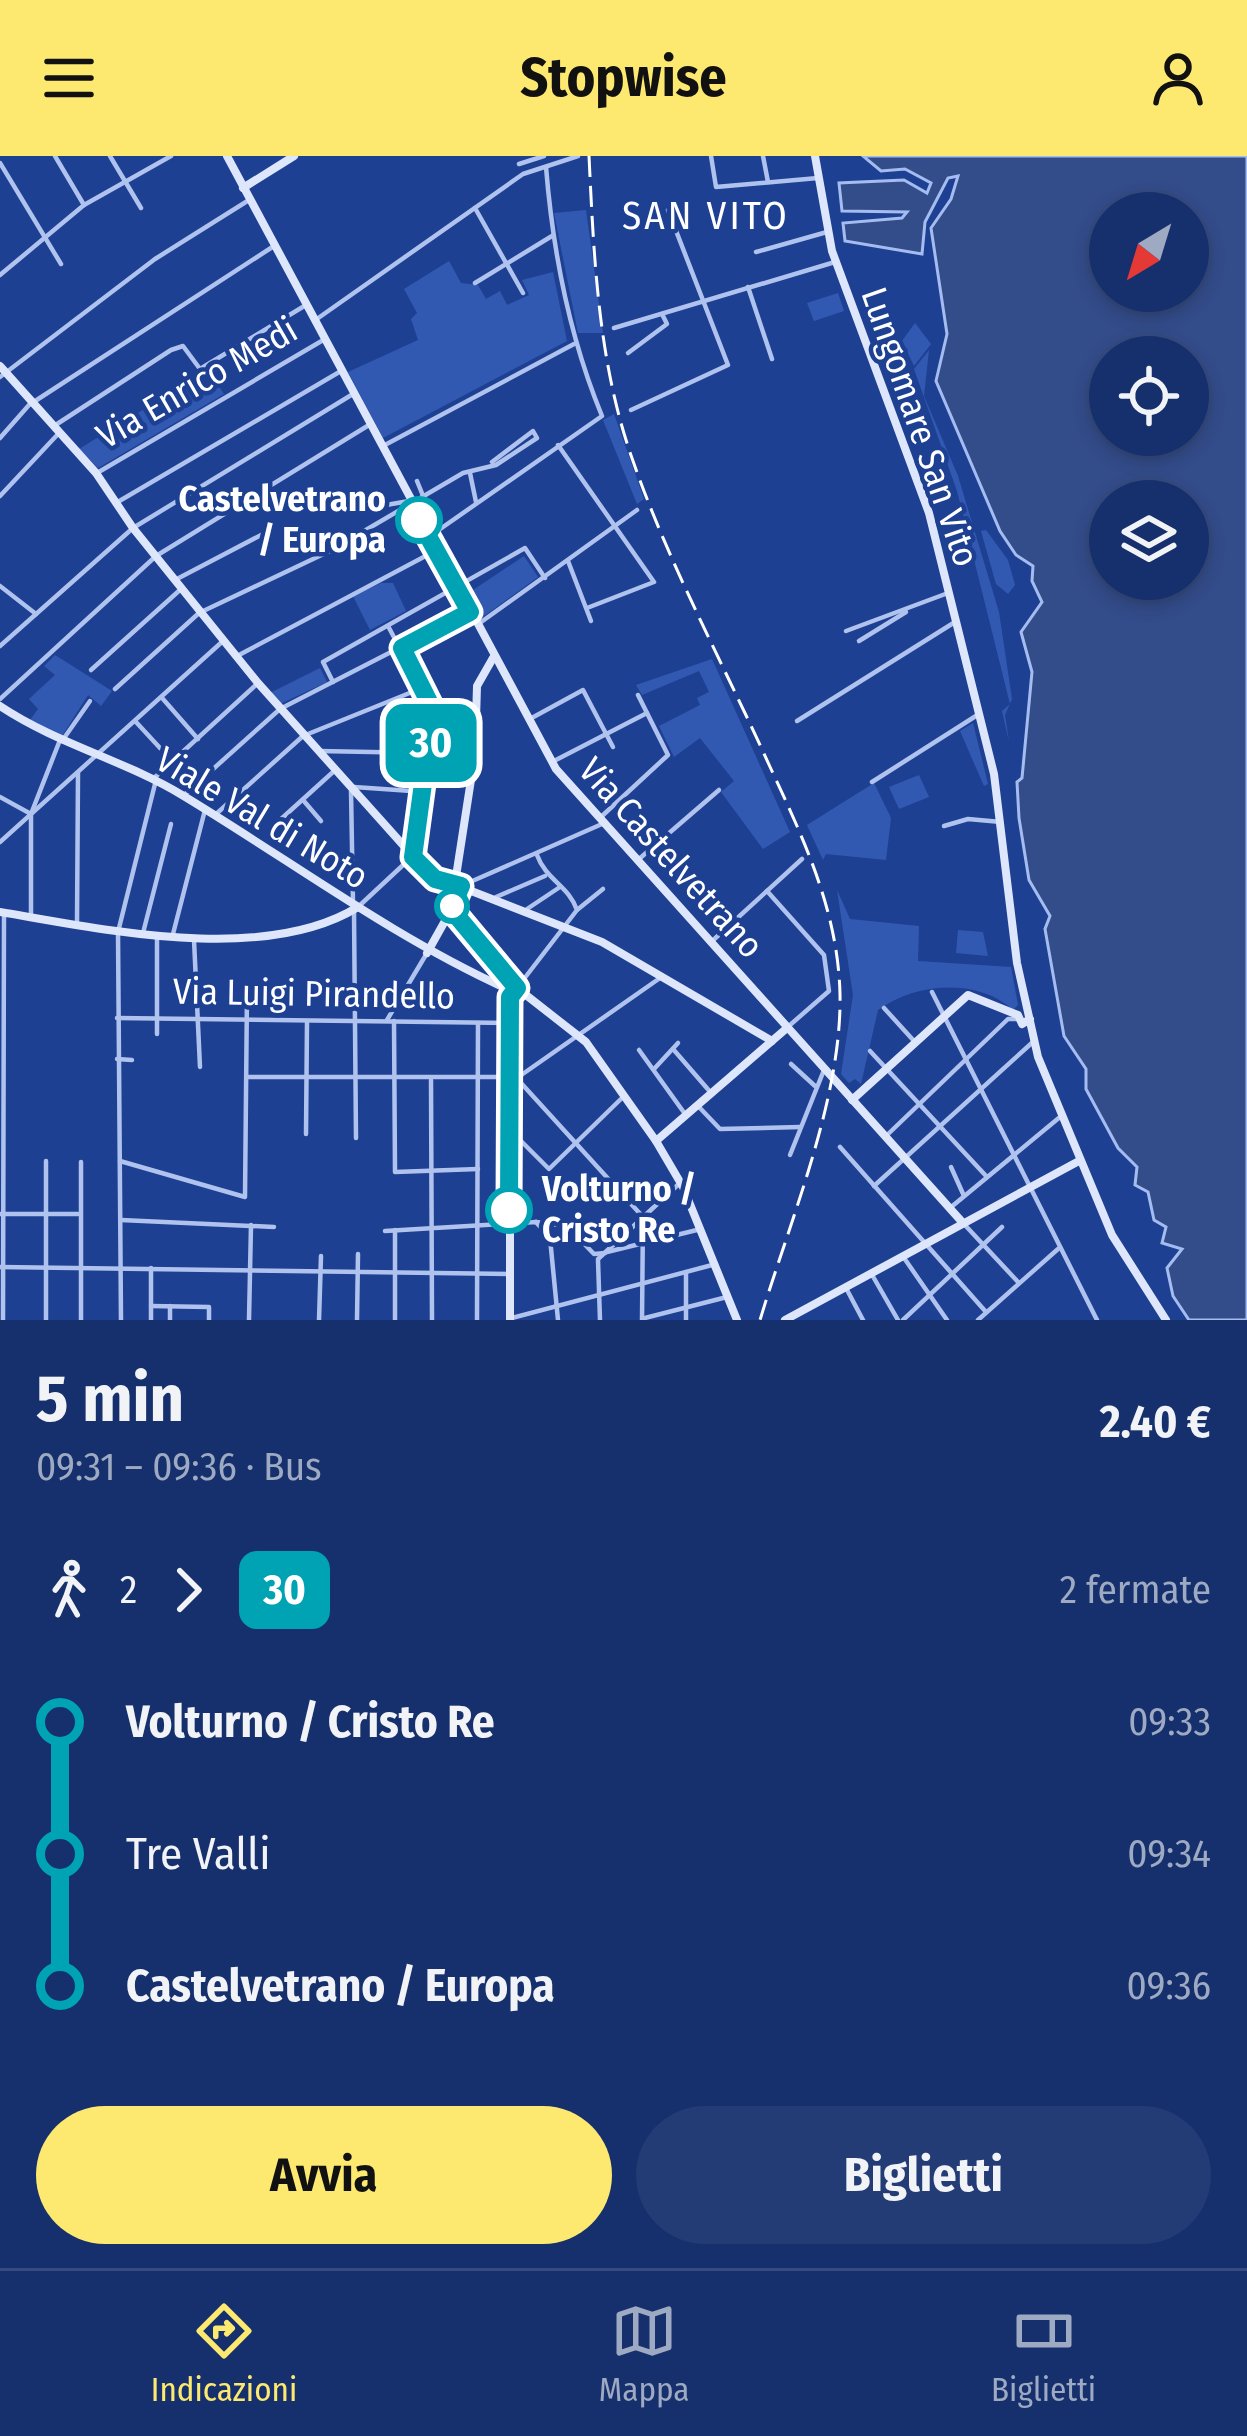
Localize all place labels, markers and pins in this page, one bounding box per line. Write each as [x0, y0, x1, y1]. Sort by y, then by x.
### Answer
place label: Castelvetrano / Europa [179, 477, 386, 562]
marker: Castelvetrano / Europa [397, 498, 441, 542]
unlabelled marker [436, 890, 468, 922]
place label: Volturno / Cristo Re [541, 1167, 696, 1252]
marker: Volturno / Cristo Re [487, 1188, 531, 1232]

